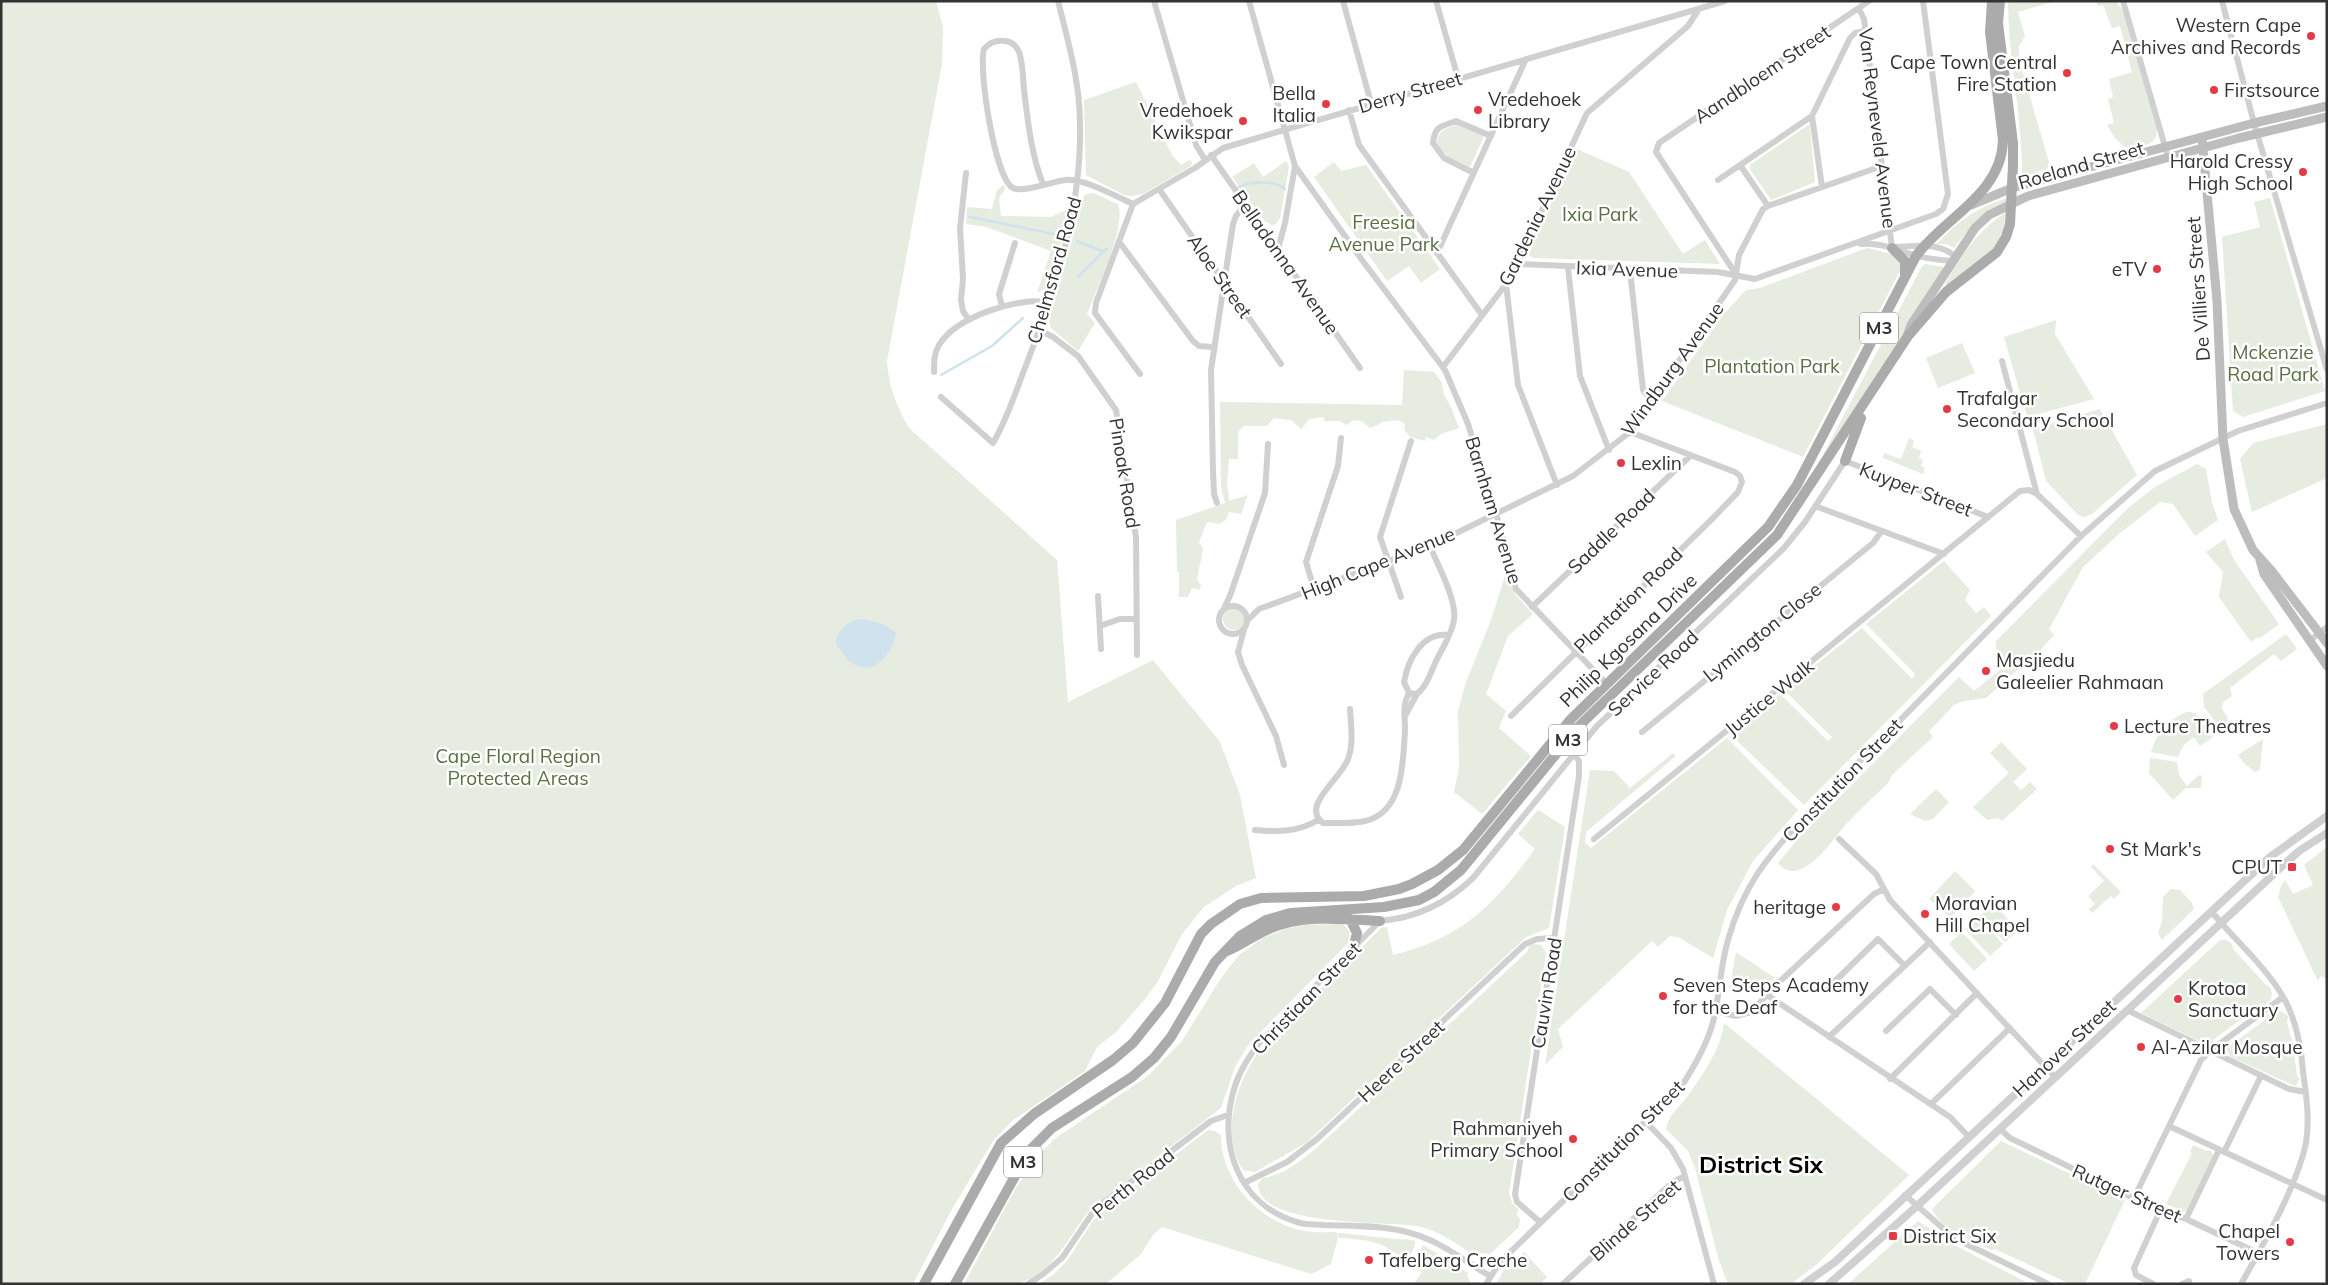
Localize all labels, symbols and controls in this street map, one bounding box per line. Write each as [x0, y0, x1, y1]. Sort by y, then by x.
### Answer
place label: Western Cape Archives and Records [2111, 13, 2301, 59]
street label: Aandbloem Street [1689, 19, 1835, 128]
street label: Van Reyneveld Avenue [1854, 26, 1902, 230]
marker: Western Cape Archives and Records [2305, 30, 2317, 42]
place label: Cape Town Central Fire Station [1890, 50, 2057, 96]
street label: Derry Street [1356, 66, 1465, 118]
marker: Cape Town Central Fire Station [2061, 67, 2073, 79]
place label: Firstsource [2224, 78, 2320, 102]
place label: Bella Italia [1272, 81, 1316, 127]
marker: Firstsource [2208, 84, 2220, 96]
place label: Vredehoek Library [1488, 87, 1581, 133]
place label: Vredehoek Kwikspar [1140, 98, 1233, 144]
marker: Bella Italia [1320, 98, 1332, 110]
marker: Vredehoek Library [1472, 104, 1484, 116]
marker: Vredehoek Kwikspar [1237, 115, 1249, 127]
street label: Roeland Street [2015, 135, 2147, 194]
street label: Gardenia Avenue [1493, 142, 1581, 290]
place label: Harold Cressy High School [2170, 149, 2293, 195]
marker: Harold Cressy High School [2297, 166, 2309, 178]
street label: Belladonna Avenue [1227, 185, 1345, 339]
street label: Chelmsford Road [1022, 194, 1086, 346]
park label: Ixia Park [1562, 202, 1638, 226]
park label: Freesia Avenue Park [1328, 210, 1440, 256]
street label: De Villiers Street [2181, 216, 2215, 362]
street label: Aloe Street [1182, 229, 1258, 323]
street label: Ixia Avenue [1576, 255, 1678, 283]
place label: eTV [2112, 257, 2148, 281]
marker: eTV [2151, 263, 2163, 275]
street label: Windburg Avenue [1615, 297, 1729, 441]
road number: M3 [1860, 312, 1898, 343]
park label: Mckenzie Road Park [2227, 340, 2319, 386]
park label: Plantation Park [1704, 354, 1840, 378]
place label: Trafalgar Secondary School [1957, 386, 2114, 432]
marker: Trafalgar Secondary School [1941, 403, 1953, 415]
street label: Pinoak Road [1104, 416, 1146, 530]
street label: Barnham Avenue [1460, 433, 1528, 587]
place label: Lexlin [1631, 451, 1682, 475]
street label: Kuyper Street [1856, 456, 1976, 522]
marker: Lexlin [1615, 457, 1627, 469]
street label: Saddle Road [1562, 483, 1660, 579]
street label: High Cape Avenue [1298, 521, 1458, 605]
street label: Plantation Road [1569, 542, 1687, 658]
street label: Philip Kgosana Drive [1554, 568, 1702, 712]
street label: Lymington Close [1698, 577, 1826, 687]
street label: Service Road [1603, 625, 1703, 721]
place label: Masjiedu Galeelier Rahmaan [1996, 648, 2164, 694]
street label: Justice Walk [1719, 654, 1819, 740]
marker: Masjiedu Galeelier Rahmaan [1980, 665, 1992, 677]
street label: Constitution Street [1777, 713, 1908, 847]
place label: Lecture Theatres [2124, 714, 2271, 738]
marker: Lecture Theatres [2108, 720, 2120, 732]
road number: M3 [1549, 724, 1587, 756]
park label: Cape Floral Region Protected Areas [435, 744, 601, 790]
place label: St Mark's [2120, 837, 2201, 861]
marker: St Mark's [2104, 843, 2116, 855]
place label: CPUT [2231, 855, 2283, 879]
marker: CPUT [2286, 861, 2298, 873]
place label: Moravian Hill Chapel [1935, 891, 2030, 937]
place label: heritage [1753, 895, 1826, 919]
marker: heritage [1830, 901, 1842, 913]
marker: Moravian Hill Chapel [1919, 908, 1931, 920]
street label: Christiaan Street [1246, 936, 1366, 1059]
street label: Cauvin Road [1525, 936, 1567, 1050]
place label: Seven Steps Academy for the Deaf [1673, 973, 1869, 1019]
place label: Krotoa Sanctuary [2188, 976, 2278, 1022]
marker: Seven Steps Academy for the Deaf [1657, 990, 1669, 1002]
marker: Krotoa Sanctuary [2172, 993, 2184, 1005]
street label: Hanover Street [2007, 994, 2121, 1102]
street label: Heere Street [1353, 1015, 1450, 1107]
place label: Al-Azilar Mosque [2151, 1035, 2303, 1059]
marker: Al-Azilar Mosque [2135, 1041, 2147, 1053]
street label: Constitution Street [1557, 1075, 1689, 1207]
place label: Rahmaniyeh Primary School [1430, 1116, 1563, 1162]
marker: Rahmaniyeh Primary School [1567, 1133, 1579, 1145]
street label: Perth Road [1087, 1143, 1179, 1223]
road number: M3 [1004, 1146, 1042, 1178]
district label: District Six [1699, 1149, 1824, 1179]
street label: Rutger Street [2069, 1158, 2186, 1228]
street label: Blinde Street [1585, 1174, 1686, 1266]
place label: Chapel Towers [2216, 1219, 2280, 1265]
place label: District Six [1903, 1224, 1997, 1248]
marker: District Six [1887, 1230, 1899, 1242]
marker: Chapel Towers [2284, 1236, 2296, 1248]
place label: Tafelberg Creche [1379, 1248, 1527, 1272]
marker: Tafelberg Creche [1363, 1254, 1375, 1266]

